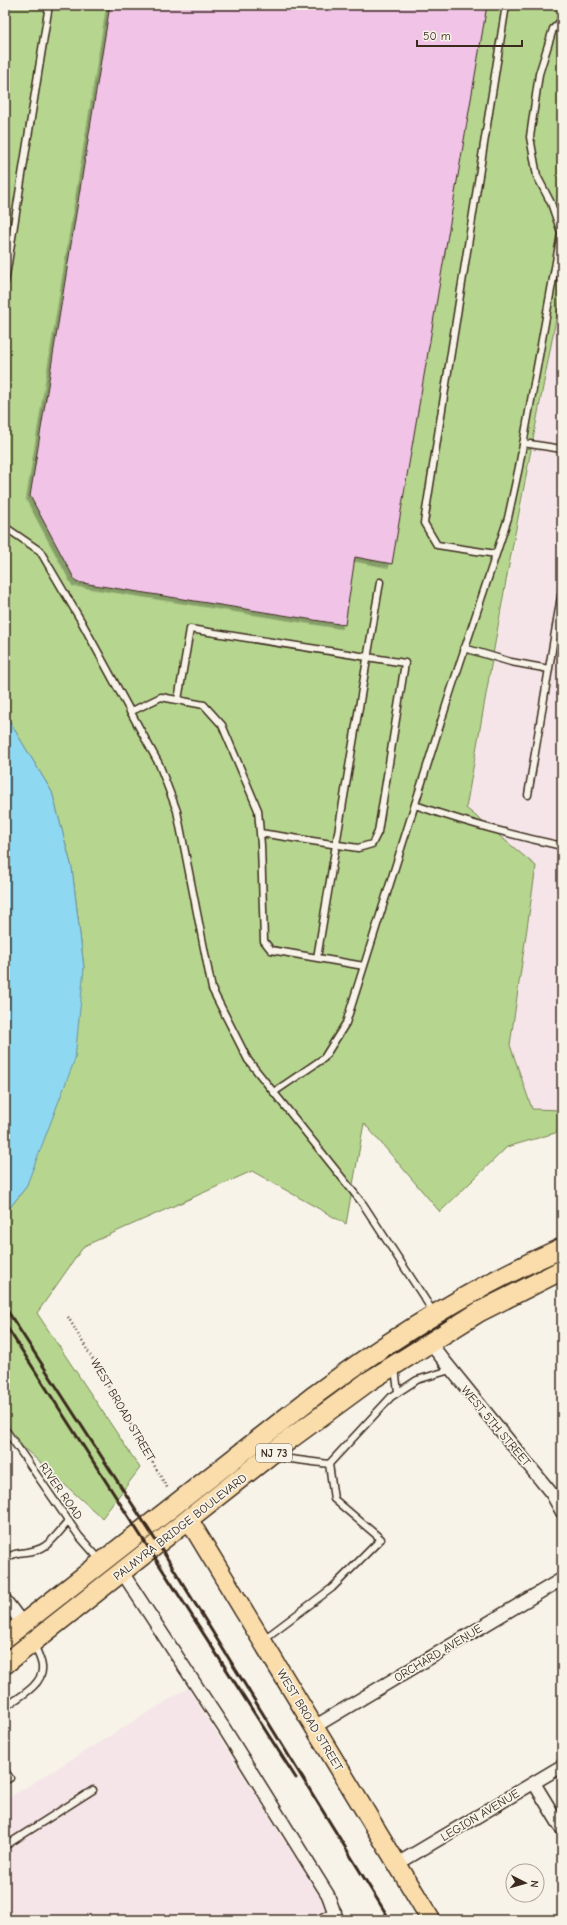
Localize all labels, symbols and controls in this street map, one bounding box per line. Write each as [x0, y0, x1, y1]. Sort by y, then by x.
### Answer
scale bar [417, 22, 522, 48]
text: 50 m [423, 29, 451, 43]
street label: WEST BROAD STREET [88, 1356, 158, 1464]
street label: WEST 5TH STREET [458, 1383, 534, 1470]
road number: NJ 73 [256, 1444, 292, 1462]
street label: RIVER ROAD [36, 1460, 86, 1522]
street label: PALMYRA BRIDGE BOULEVARD [111, 1471, 249, 1583]
street label: ORCHARD AVENUE [391, 1621, 485, 1685]
street label: WEST BROAD STREET [274, 1667, 346, 1774]
street label: LEGION AVENUE [438, 1786, 522, 1844]
north arrow [505, 1863, 545, 1903]
text: N [528, 1880, 541, 1888]

